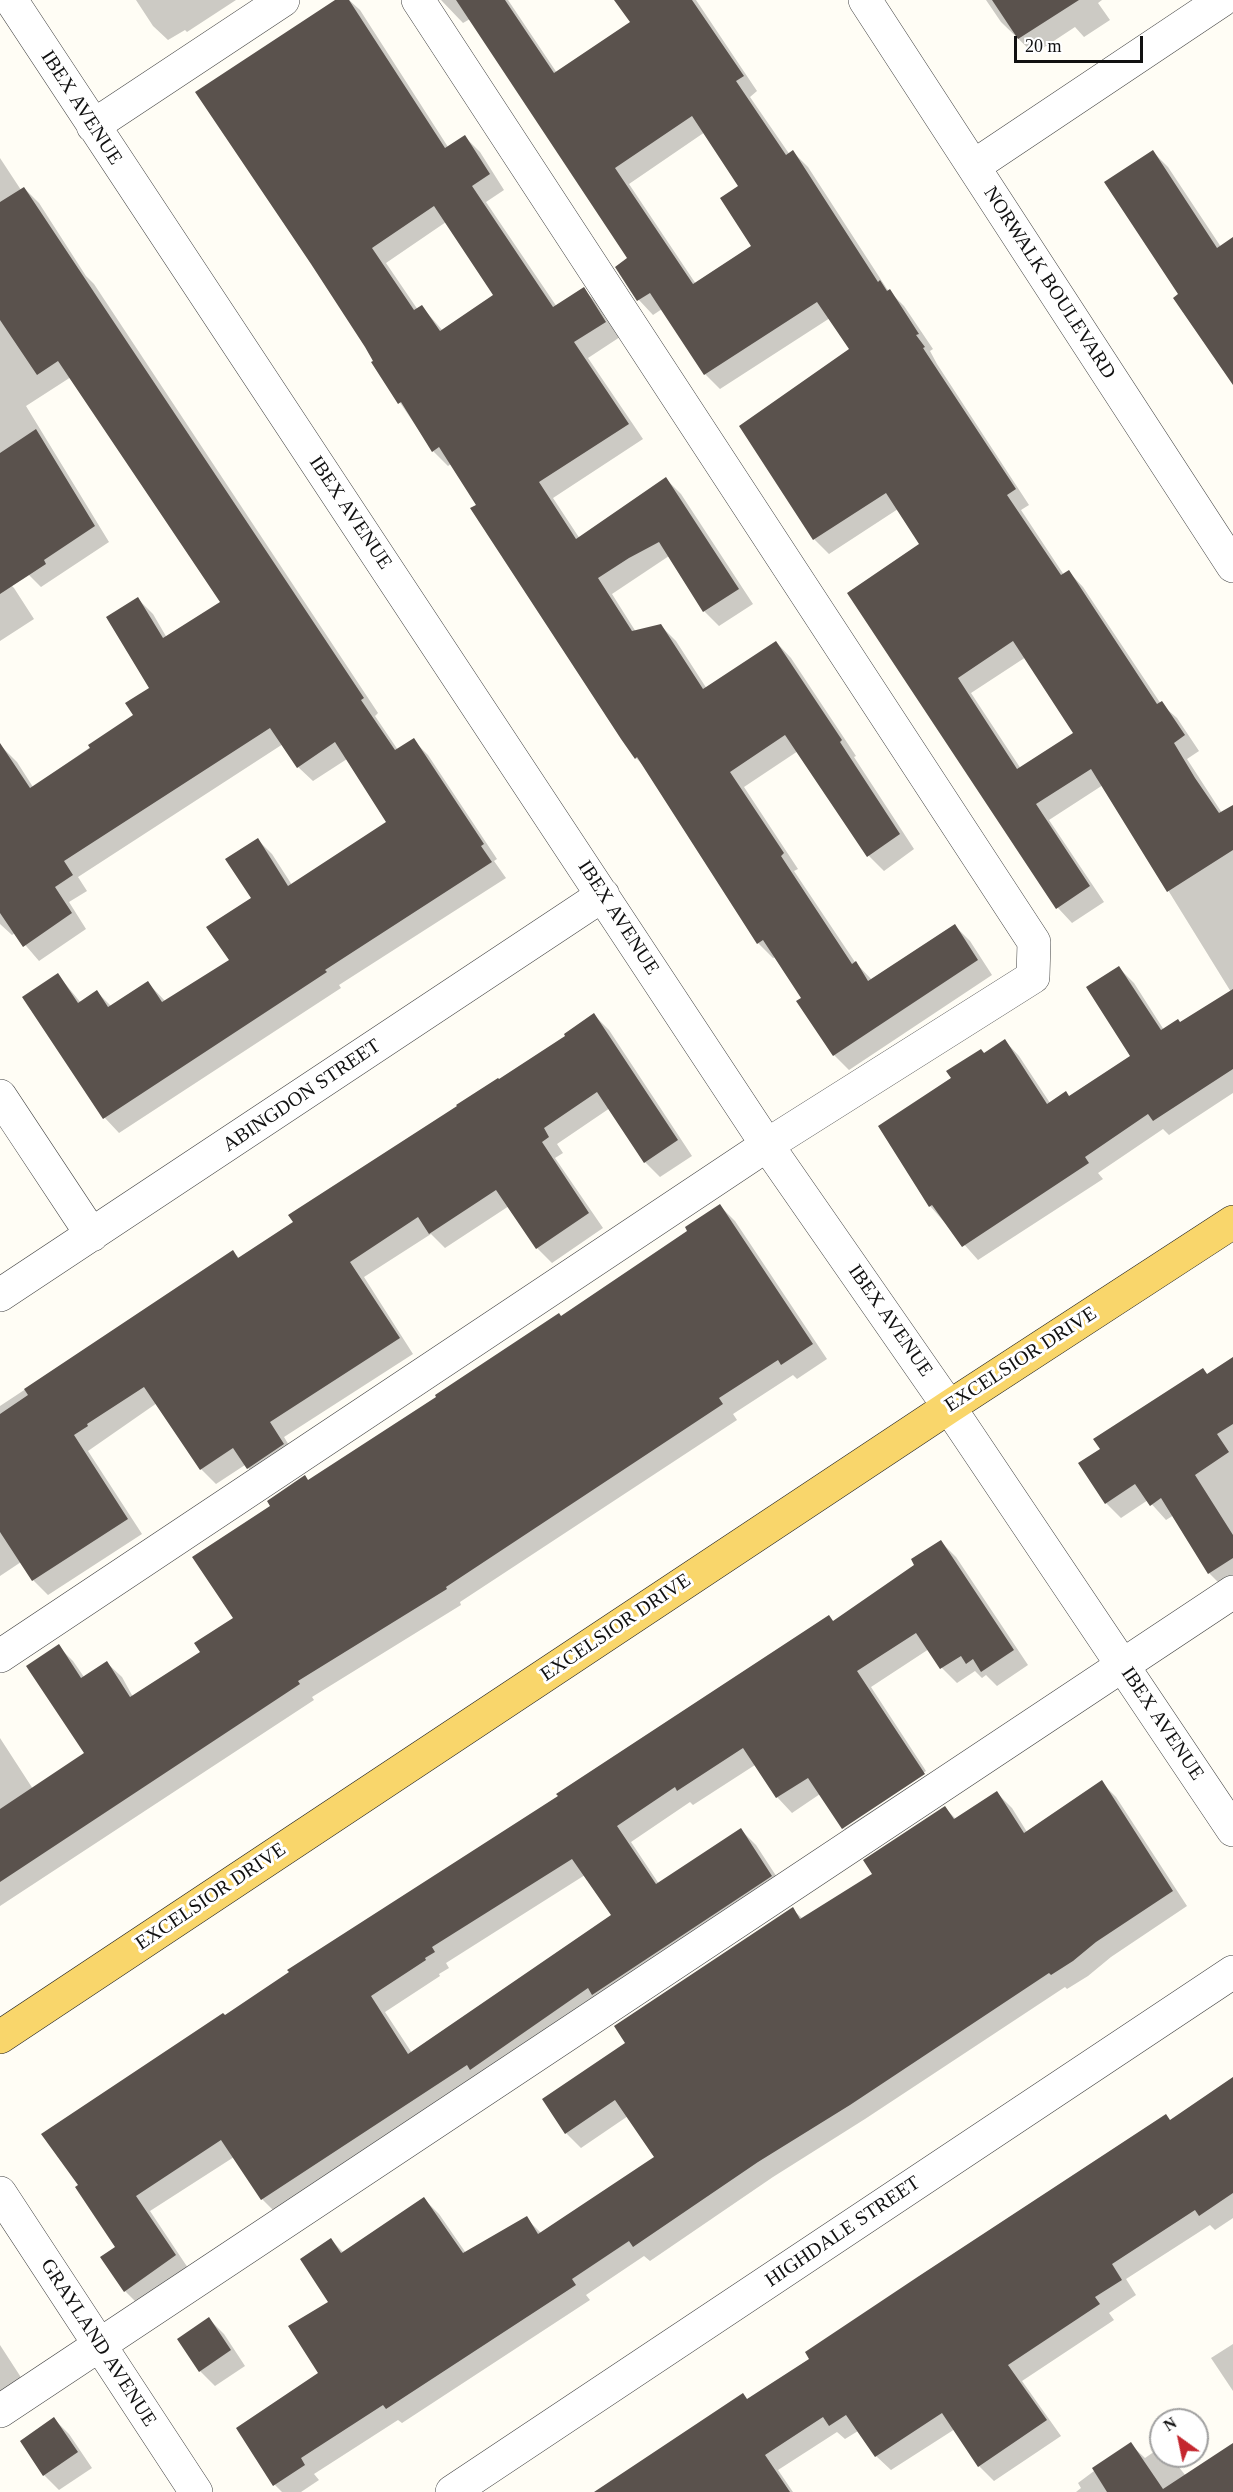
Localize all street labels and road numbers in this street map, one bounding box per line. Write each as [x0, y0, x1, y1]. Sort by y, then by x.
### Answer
street label: IBEX AVENUE [35, 46, 127, 170]
street label: NORWALK BOULEVARD [978, 182, 1120, 384]
street label: IBEX AVENUE [303, 452, 397, 574]
street label: IBEX AVENUE [572, 856, 664, 980]
street label: ABINGDON STREET [219, 1034, 385, 1158]
street label: IBEX AVENUE [843, 1260, 937, 1382]
street label: EXCELSIOR DRIVE [941, 1302, 1101, 1418]
street label: EXCELSIOR DRIVE [536, 1569, 696, 1687]
street label: IBEX AVENUE [1115, 1663, 1209, 1785]
street label: EXCELSIOR DRIVE [131, 1838, 291, 1956]
street label: HIGHDALE STREET [761, 2171, 925, 2293]
street label: GRAYLAND AVENUE [35, 2255, 161, 2431]

